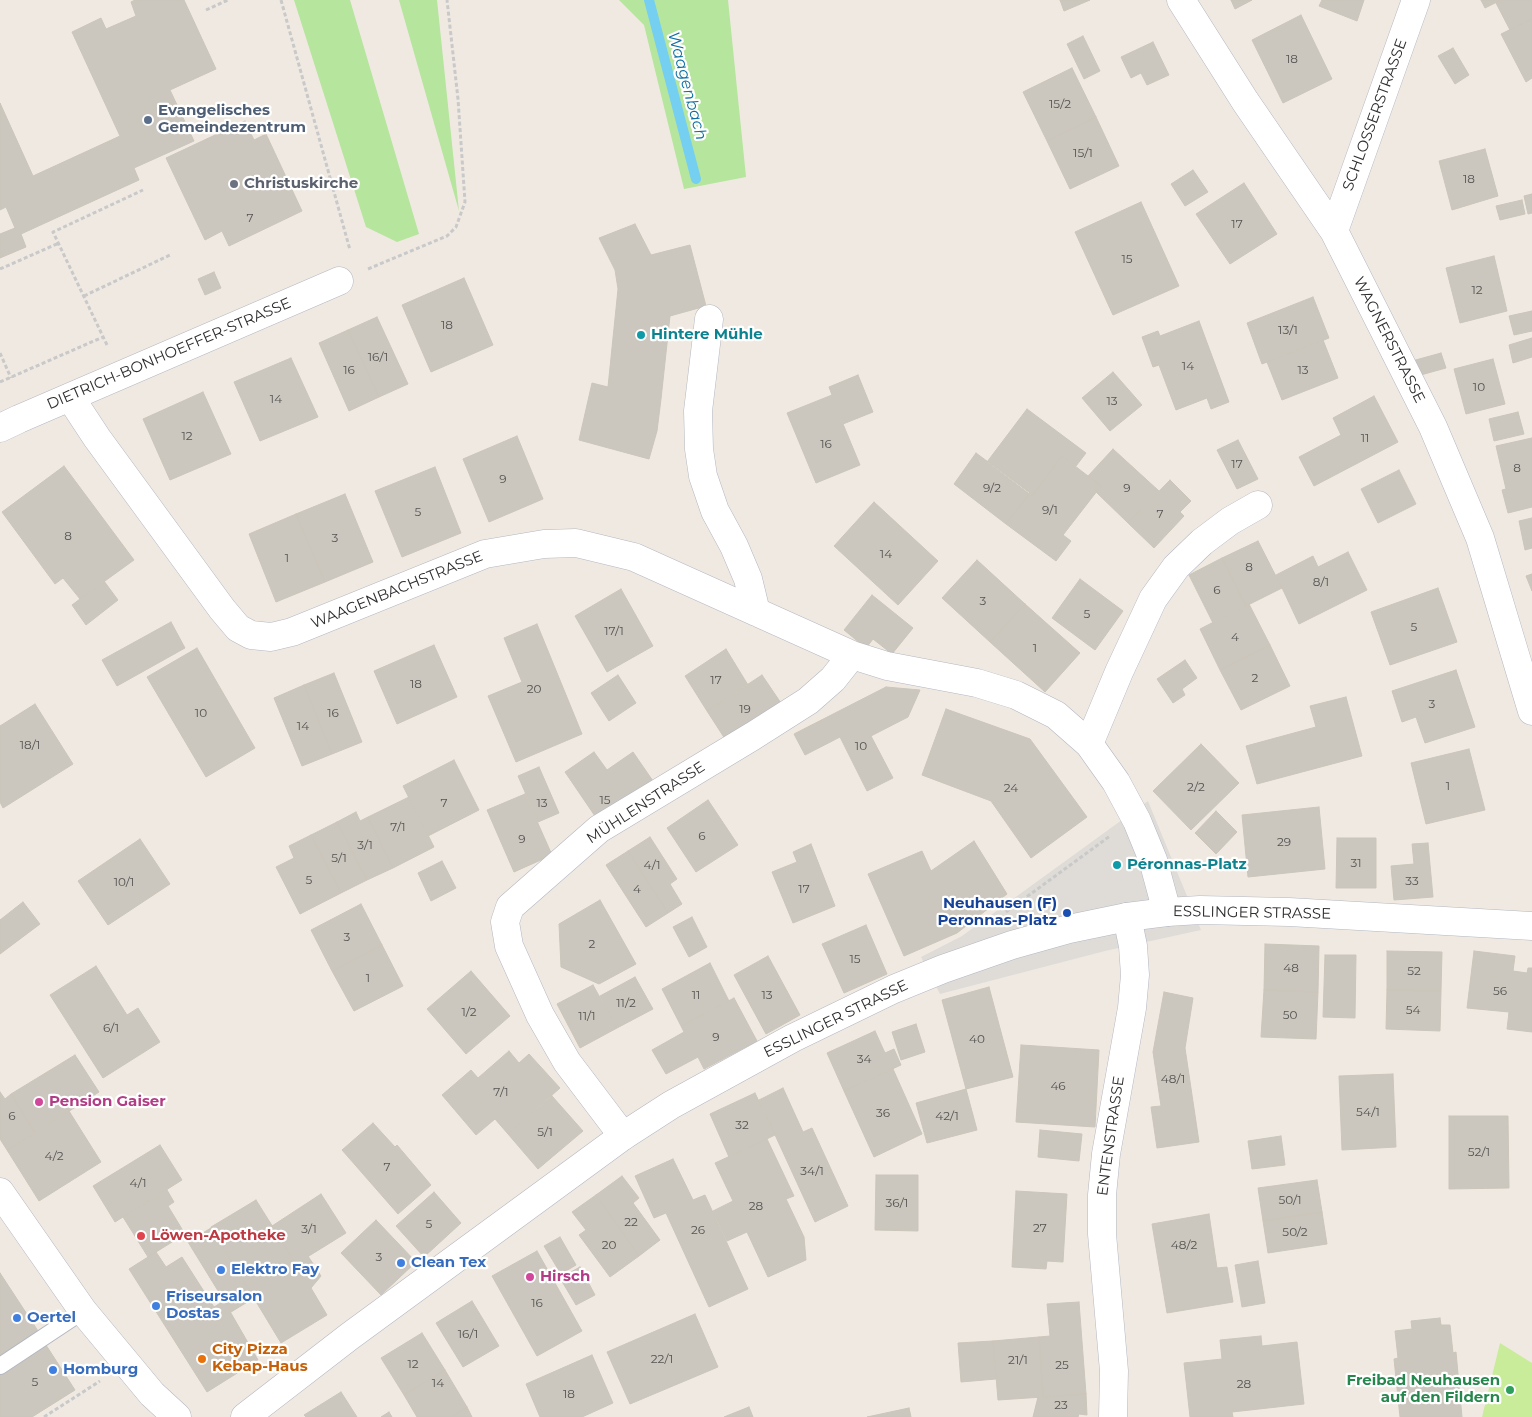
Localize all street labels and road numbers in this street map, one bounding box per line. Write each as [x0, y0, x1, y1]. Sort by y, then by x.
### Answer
street label: SCHLOSSERSTRASSE [1339, 37, 1411, 193]
street label: WAGNERSTRASSE [1349, 274, 1429, 406]
street label: DIETRICH-BONHOEFFER-STRASSE [44, 294, 294, 414]
street label: WAAGENBACHSTRASSE [308, 547, 486, 633]
street label: MÜHLENSTRASSE [584, 758, 708, 848]
street label: ESSLINGER STRASSE [1173, 903, 1331, 923]
street label: ESSLINGER STRASSE [761, 976, 911, 1062]
street label: ENTENSTRASSE [1094, 1075, 1128, 1197]

